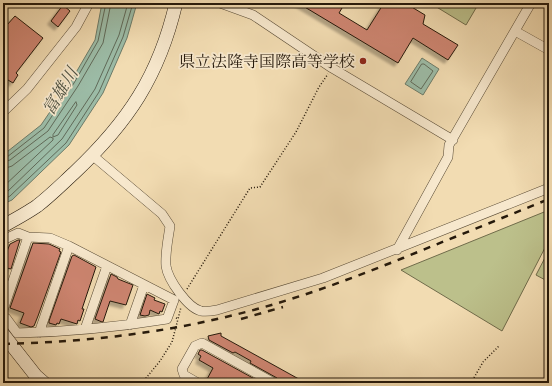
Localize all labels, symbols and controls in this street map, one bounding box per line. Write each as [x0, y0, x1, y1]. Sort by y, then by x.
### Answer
place label: 県立法隆寺国際高等学校 [179, 52, 355, 72]
marker: 県立法隆寺国際高等学校 [358, 56, 368, 66]
water label: 富雄川 [38, 62, 84, 119]

